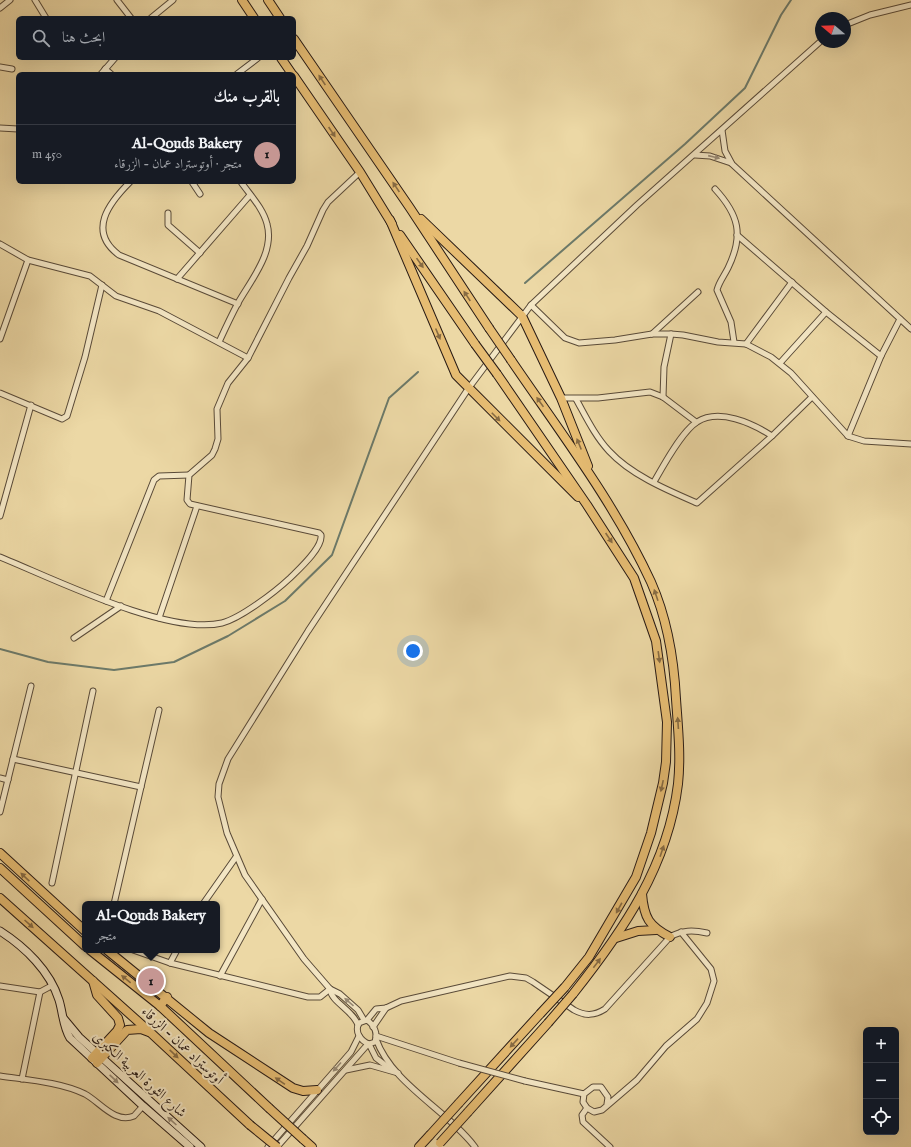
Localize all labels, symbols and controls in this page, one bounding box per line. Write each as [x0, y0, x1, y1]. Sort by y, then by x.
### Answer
north arrow [815, 12, 851, 48]
search box [16, 16, 296, 60]
icon: search [30, 27, 52, 49]
text: ابحث هنا [62, 28, 105, 47]
one-way arrow [318, 75, 326, 85]
text: بالقرب منك [213, 87, 280, 108]
one-way arrow [328, 126, 336, 137]
text: Al-Qouds Bakery [132, 134, 242, 153]
text: 450 m [32, 146, 62, 163]
text: 1 [265, 146, 269, 163]
one-way arrow [708, 154, 720, 160]
text: متجر · أوتوستراد عمان - الزرقاء [114, 156, 242, 173]
one-way arrow [392, 182, 400, 192]
one-way arrow [416, 258, 424, 268]
one-way arrow [463, 291, 471, 301]
one-way arrow [435, 328, 441, 340]
one-way arrow [536, 396, 544, 407]
one-way arrow [491, 412, 501, 422]
one-way arrow [576, 438, 582, 449]
one-way arrow [605, 533, 613, 543]
one-way arrow [653, 589, 659, 601]
your location [403, 641, 423, 661]
one-way arrow [656, 651, 662, 663]
one-way arrow [675, 716, 681, 729]
one-way arrow [659, 780, 665, 792]
one-way arrow [659, 845, 665, 857]
one-way arrow [20, 872, 30, 881]
popup [82, 901, 220, 953]
one-way arrow [616, 902, 622, 914]
text: Al-Qouds Bakery [96, 906, 206, 925]
one-way arrow [24, 919, 34, 929]
text: متجر [96, 928, 117, 945]
one-way arrow [593, 958, 602, 969]
pin: 1 [138, 966, 164, 996]
one-way arrow [120, 975, 131, 983]
one-way arrow [344, 998, 355, 1007]
street label: أوتوستراد عمان - الزرقاء [137, 1001, 229, 1089]
map controls [863, 1027, 899, 1135]
button: + [863, 1027, 899, 1063]
street label: شارع الثورة العربية الكبرى [87, 1028, 190, 1123]
one-way arrow [509, 1038, 518, 1048]
one-way arrow [169, 1049, 179, 1059]
one-way arrow [333, 1063, 342, 1072]
button: − [863, 1063, 899, 1099]
one-way arrow [109, 1074, 119, 1084]
one-way arrow [275, 1077, 286, 1085]
button: locate [863, 1099, 899, 1135]
one-way arrow [168, 1117, 177, 1126]

